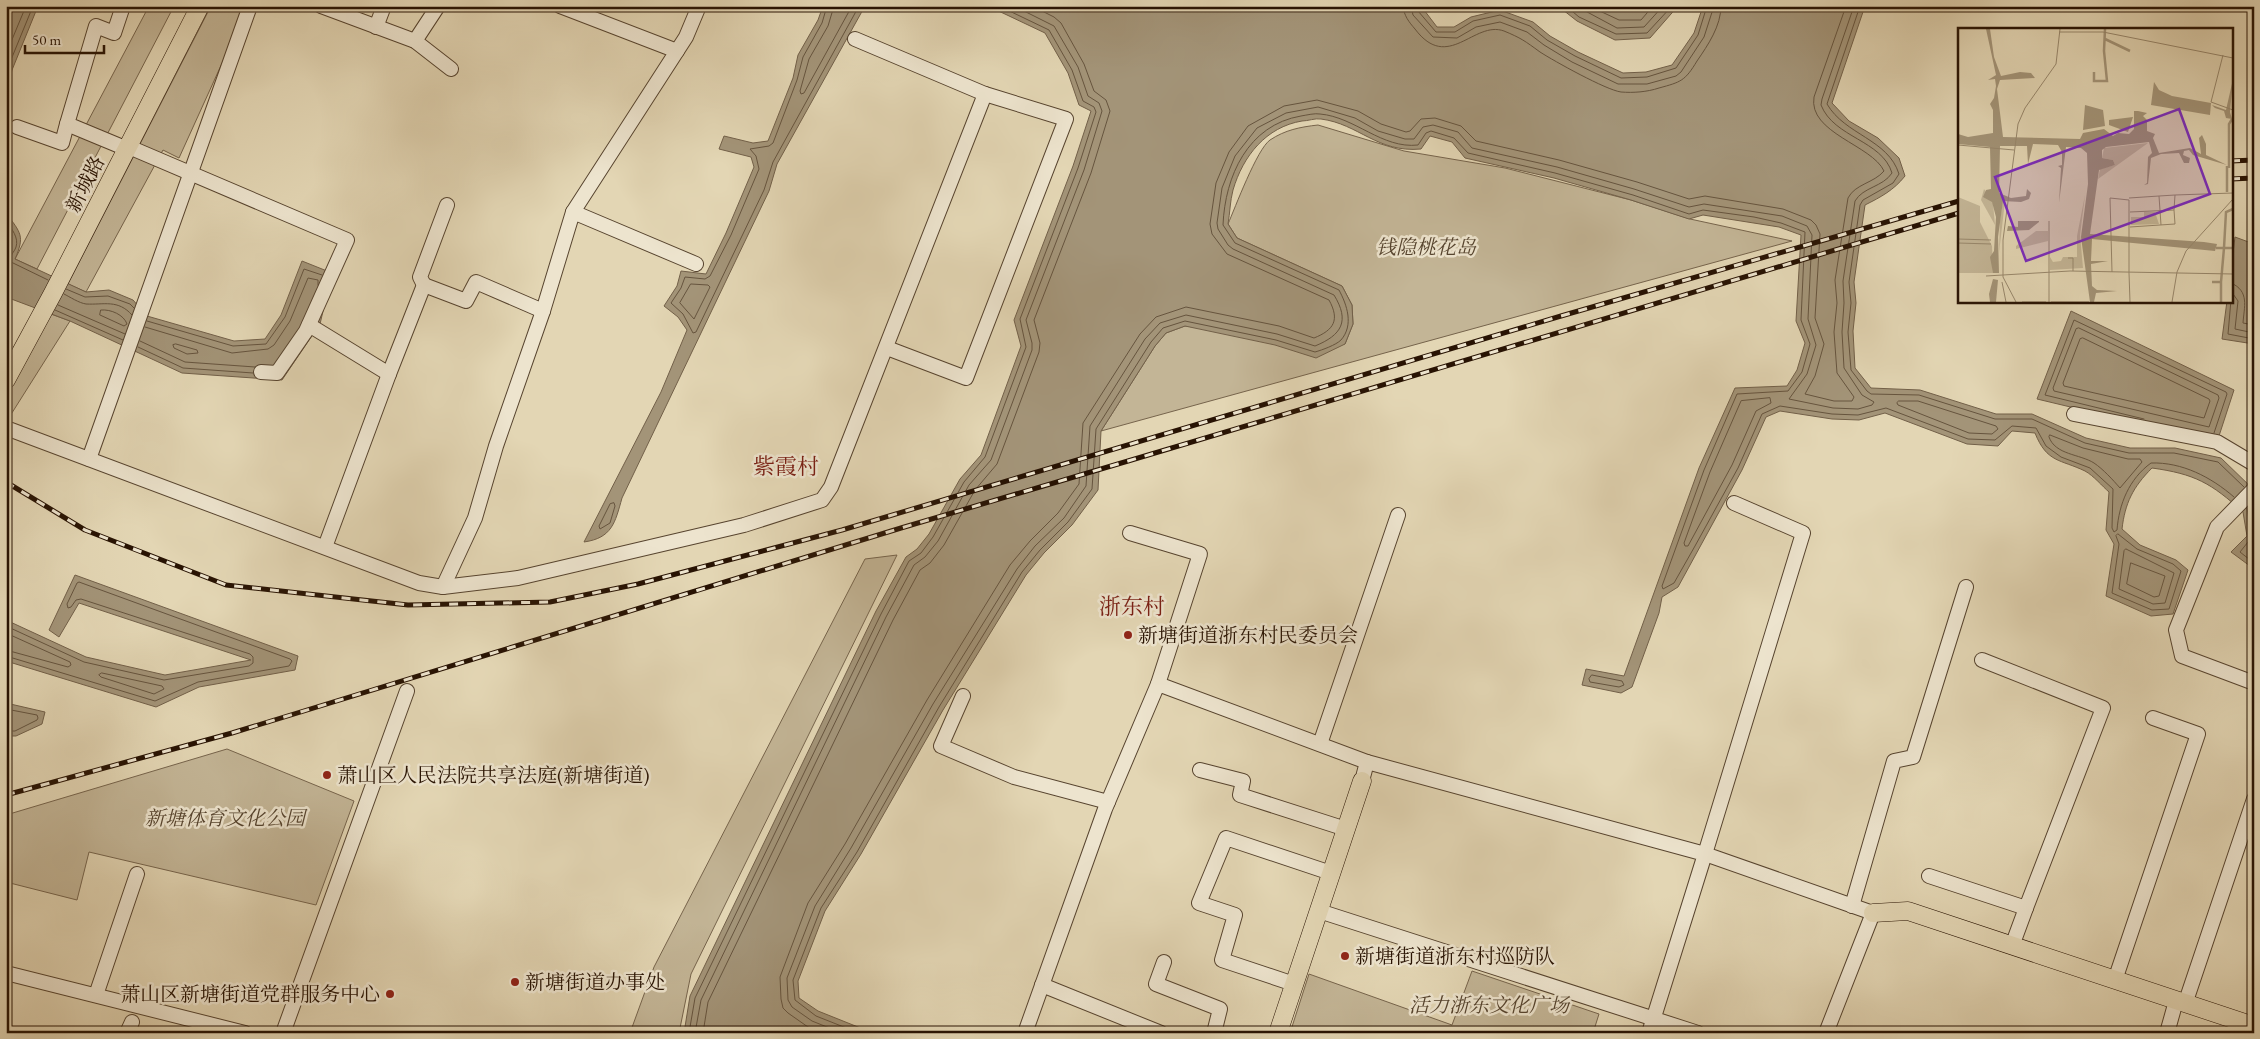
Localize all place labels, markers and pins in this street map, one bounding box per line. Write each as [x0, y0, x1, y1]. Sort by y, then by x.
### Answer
place label: 新塘街道浙东村民委员会 [1138, 622, 1358, 648]
marker: 新塘街道浙东村民委员会 [1122, 629, 1134, 641]
place label: 萧山区人民法院共享法庭(新塘街道) [337, 762, 650, 788]
marker: 萧山区人民法院共享法庭(新塘街道) [321, 769, 333, 781]
place label: 新塘街道浙东村巡防队 [1355, 943, 1555, 969]
marker: 新塘街道浙东村巡防队 [1339, 950, 1351, 962]
place label: 新塘街道办事处 [525, 969, 665, 995]
marker: 新塘街道办事处 [509, 976, 521, 988]
place label: 萧山区新塘街道党群服务中心 [120, 981, 380, 1007]
marker: 萧山区新塘街道党群服务中心 [384, 988, 396, 1000]

